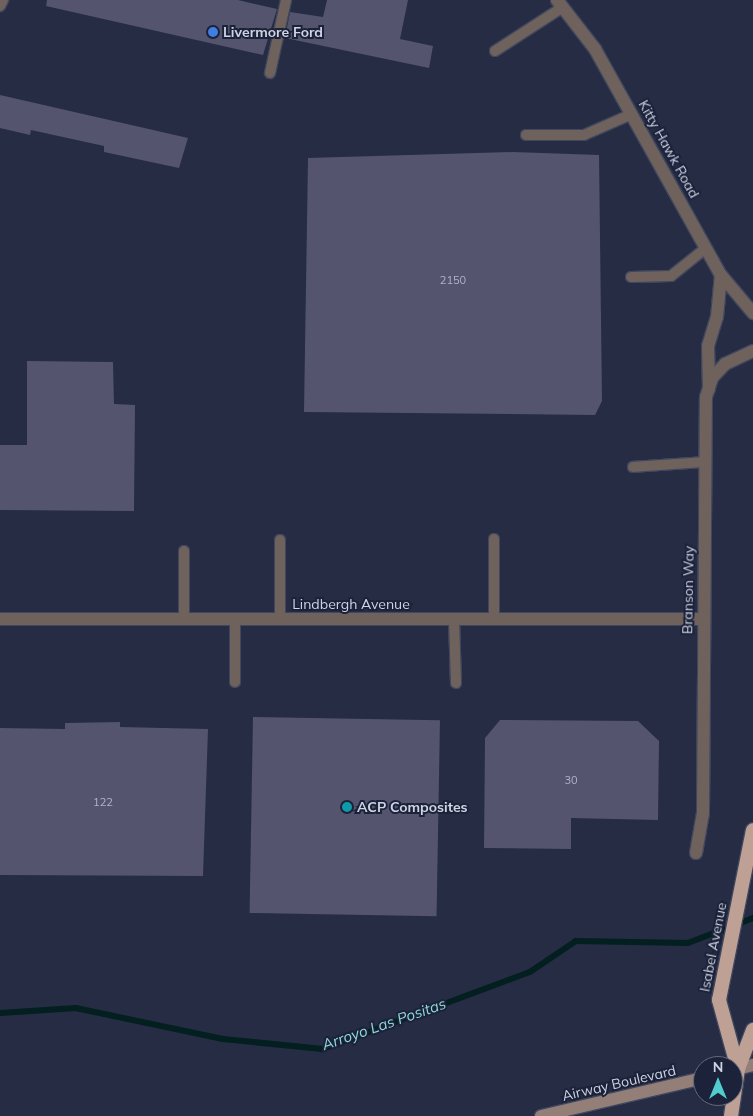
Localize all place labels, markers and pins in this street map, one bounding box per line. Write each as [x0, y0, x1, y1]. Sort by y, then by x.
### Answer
place label: Livermore Ford [223, 24, 323, 40]
marker: Livermore Ford [207, 26, 219, 38]
place label: ACP Composites [357, 799, 468, 815]
marker: ACP Composites [341, 801, 353, 813]

